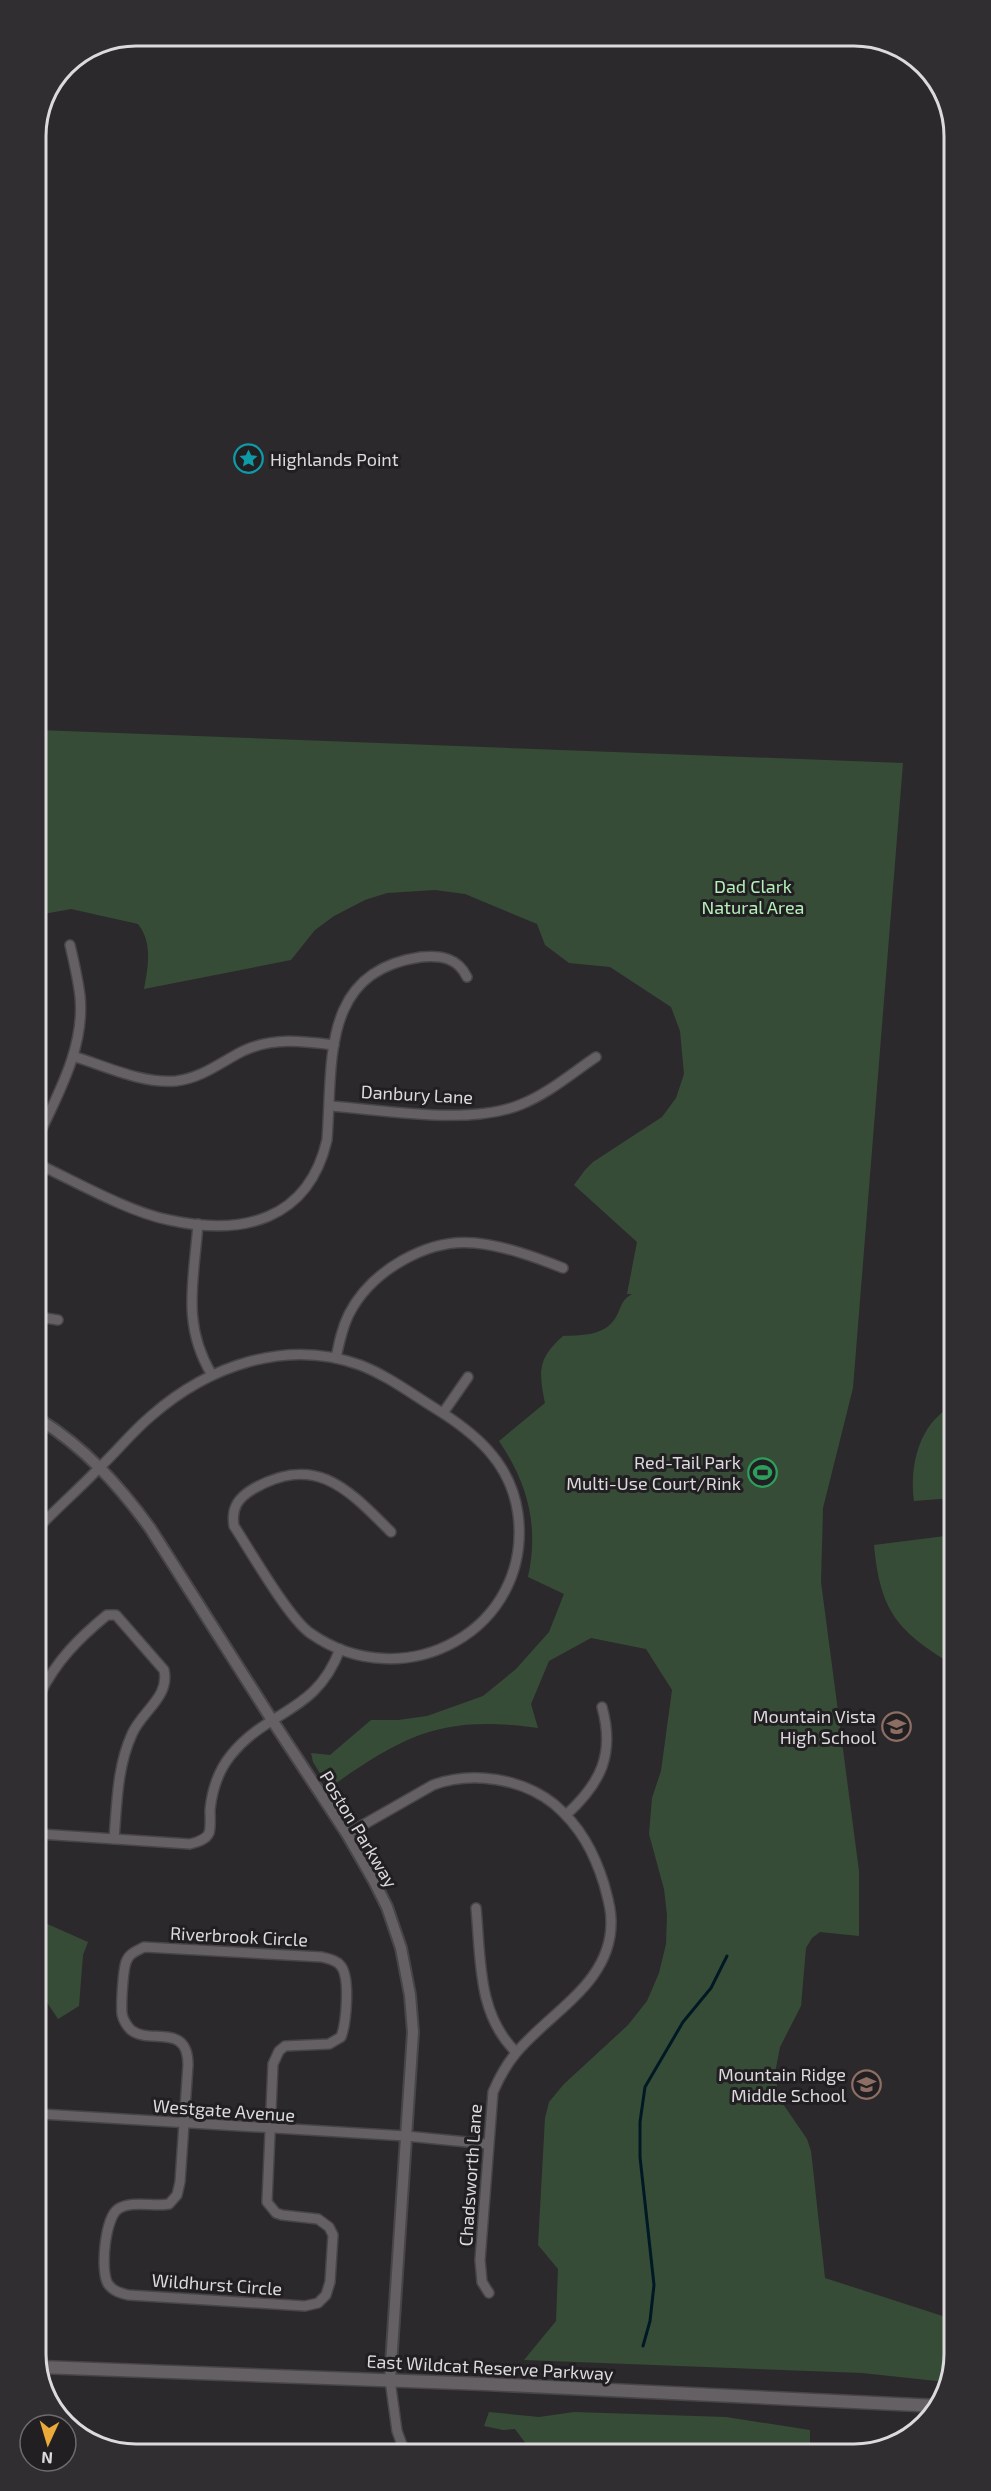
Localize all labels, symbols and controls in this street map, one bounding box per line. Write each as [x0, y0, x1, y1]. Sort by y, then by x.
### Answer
place icon: Highlands Point [233, 443, 265, 475]
place label: Highlands Point [270, 448, 399, 470]
park label: Dad Clark Natural Area [702, 875, 805, 918]
street label: Danbury Lane [360, 1080, 474, 1108]
place label: Red-Tail Park Multi-Use Court/Rink [566, 1451, 741, 1494]
sports icon: Red-Tail Park Multi-Use Court/Rink [746, 1456, 778, 1488]
place label: Mountain Vista High School [753, 1705, 877, 1748]
school or university icon: Mountain Vista High School [881, 1710, 913, 1742]
street label: Poston Parkway [315, 1767, 403, 1892]
street label: Riverbrook Circle [169, 1921, 309, 1951]
place label: Mountain Ridge Middle School [718, 2063, 847, 2106]
school or university icon: Mountain Ridge Middle School [851, 2068, 883, 2100]
street label: Westgate Avenue [152, 2094, 296, 2126]
street label: Chadsworth Lane [454, 2103, 486, 2247]
street label: Wildhurst Circle [151, 2268, 283, 2300]
street label: East Wildcat Reserve Parkway [366, 2350, 615, 2384]
north arrow [18, 2413, 78, 2473]
text: N [40, 2449, 53, 2468]

